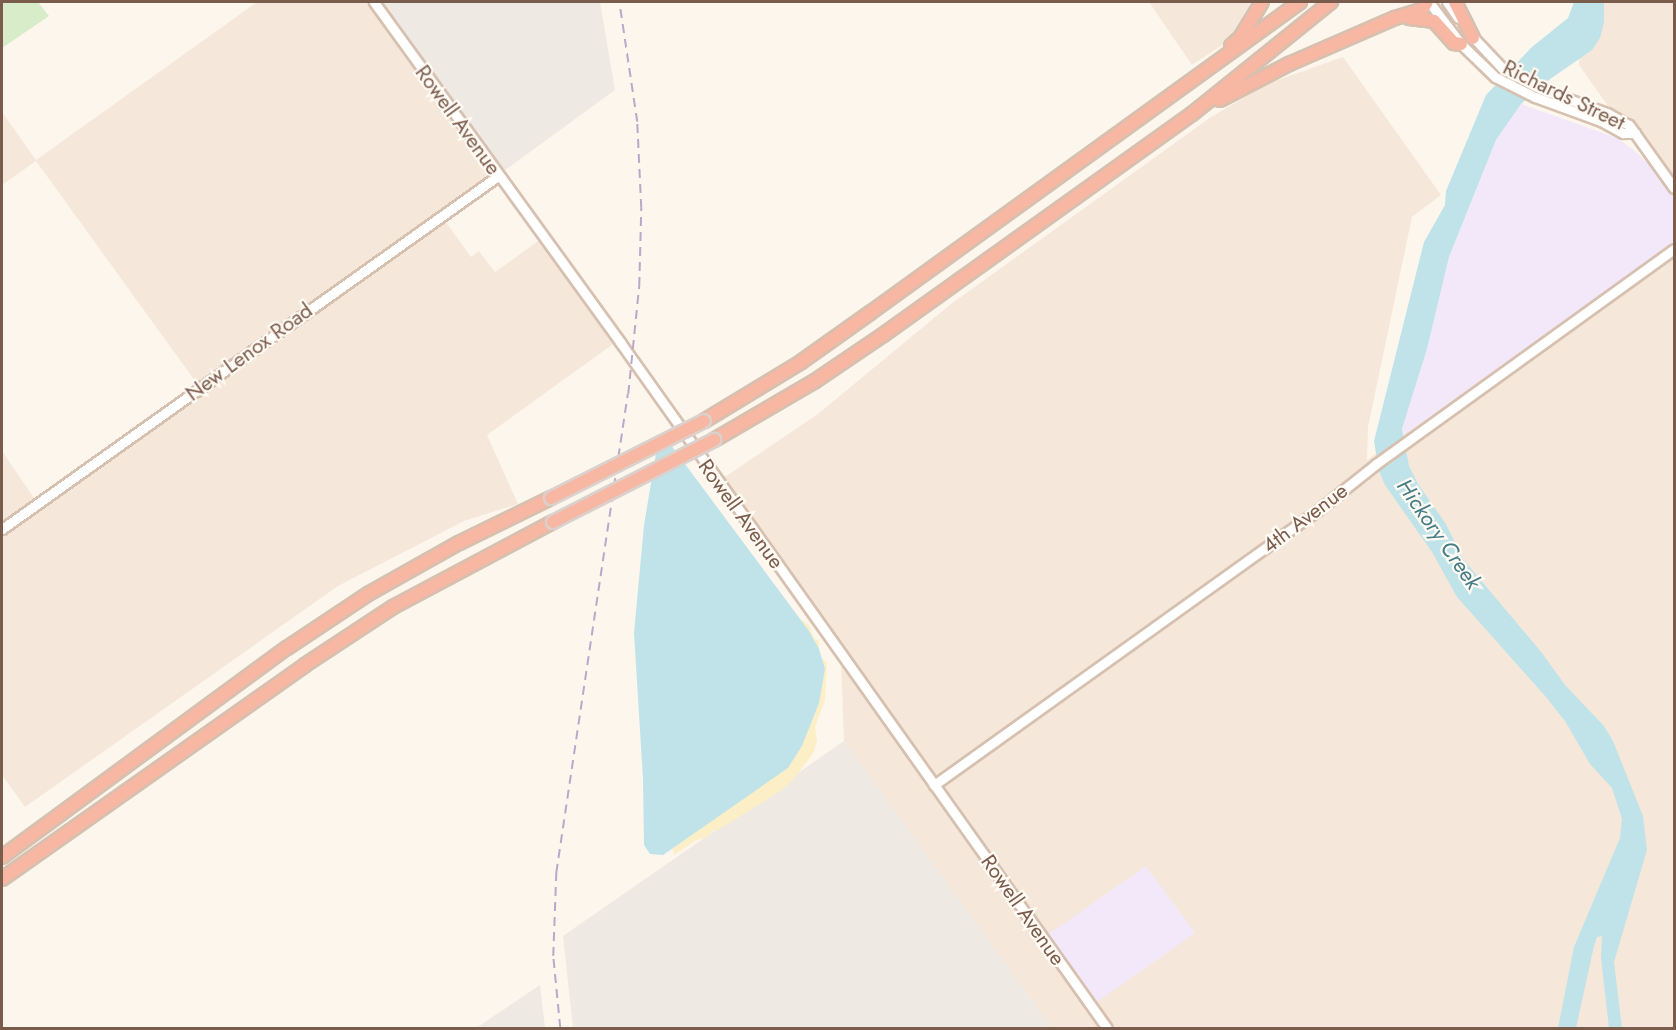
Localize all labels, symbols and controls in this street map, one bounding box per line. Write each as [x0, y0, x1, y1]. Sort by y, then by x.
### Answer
street label: Richards Street [1499, 55, 1629, 135]
street label: Rowell Avenue [410, 60, 506, 180]
street label: New Lenox Road [181, 298, 317, 406]
street label: Rowell Avenue [693, 454, 789, 574]
water label: Hickory Creek [1391, 474, 1487, 594]
street label: 4th Avenue [1257, 478, 1353, 558]
street label: Rowell Avenue [976, 850, 1070, 970]

